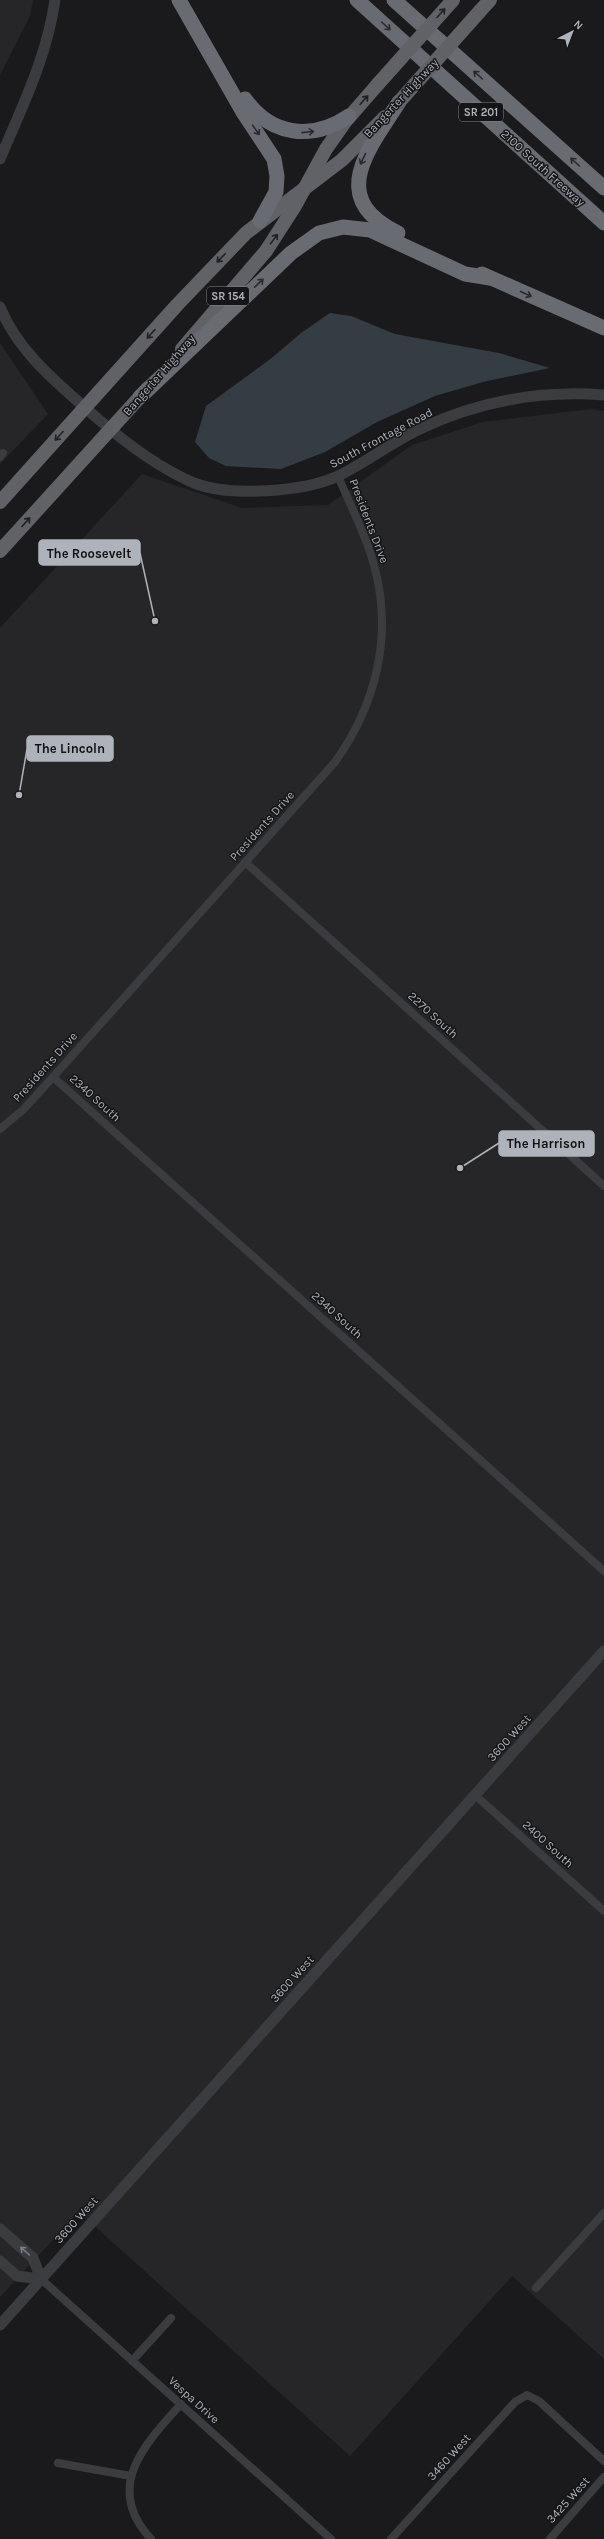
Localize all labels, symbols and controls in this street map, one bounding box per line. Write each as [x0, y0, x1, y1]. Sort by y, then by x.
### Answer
one-way arrow [437, 8, 446, 18]
north arrow [552, 12, 592, 52]
text: N [571, 17, 586, 32]
one-way arrow [381, 21, 391, 30]
street label: Bangerter Highway [361, 55, 442, 140]
one-way arrow [473, 70, 483, 80]
one-way arrow [359, 95, 368, 105]
road number: SR 201 [459, 103, 503, 121]
one-way arrow [252, 124, 260, 135]
street label: 2100 South Freeway [498, 127, 588, 209]
one-way arrow [301, 128, 314, 136]
one-way arrow [359, 153, 366, 165]
one-way arrow [570, 157, 580, 167]
one-way arrow [270, 234, 278, 245]
one-way arrow [216, 253, 226, 263]
one-way arrow [254, 279, 264, 288]
road number: SR 154 [207, 287, 249, 305]
one-way arrow [520, 291, 532, 298]
one-way arrow [146, 328, 155, 339]
street label: Bangerter Highway [120, 331, 198, 418]
street label: South Frontage Road [327, 405, 435, 471]
one-way arrow [54, 431, 64, 441]
street label: Presidents Drive [346, 477, 392, 565]
one-way arrow [22, 517, 31, 527]
callout: The Roosevelt [39, 540, 140, 565]
text: The Roosevelt [47, 546, 131, 561]
callout: The Lincoln [27, 736, 113, 761]
text: The Lincoln [35, 741, 105, 756]
street label: Presidents Drive [227, 788, 297, 864]
street label: 2270 South [405, 989, 461, 1041]
street label: Presidents Drive [10, 1029, 80, 1105]
street label: 2340 South [67, 1072, 123, 1124]
callout: The Harrison [499, 1131, 594, 1156]
text: The Harrison [507, 1136, 585, 1151]
street label: 2340 South [309, 1289, 365, 1341]
street label: 3600 West [484, 1711, 534, 1764]
street label: 2400 South [520, 1818, 576, 1870]
street label: 3600 West [267, 1952, 317, 2005]
street label: 3600 West [51, 2193, 101, 2246]
one-way arrow [20, 2246, 30, 2255]
street label: Vespa Drive [166, 2374, 222, 2426]
street label: 3460 West [424, 2430, 474, 2483]
street label: 3425 West [543, 2474, 593, 2526]

